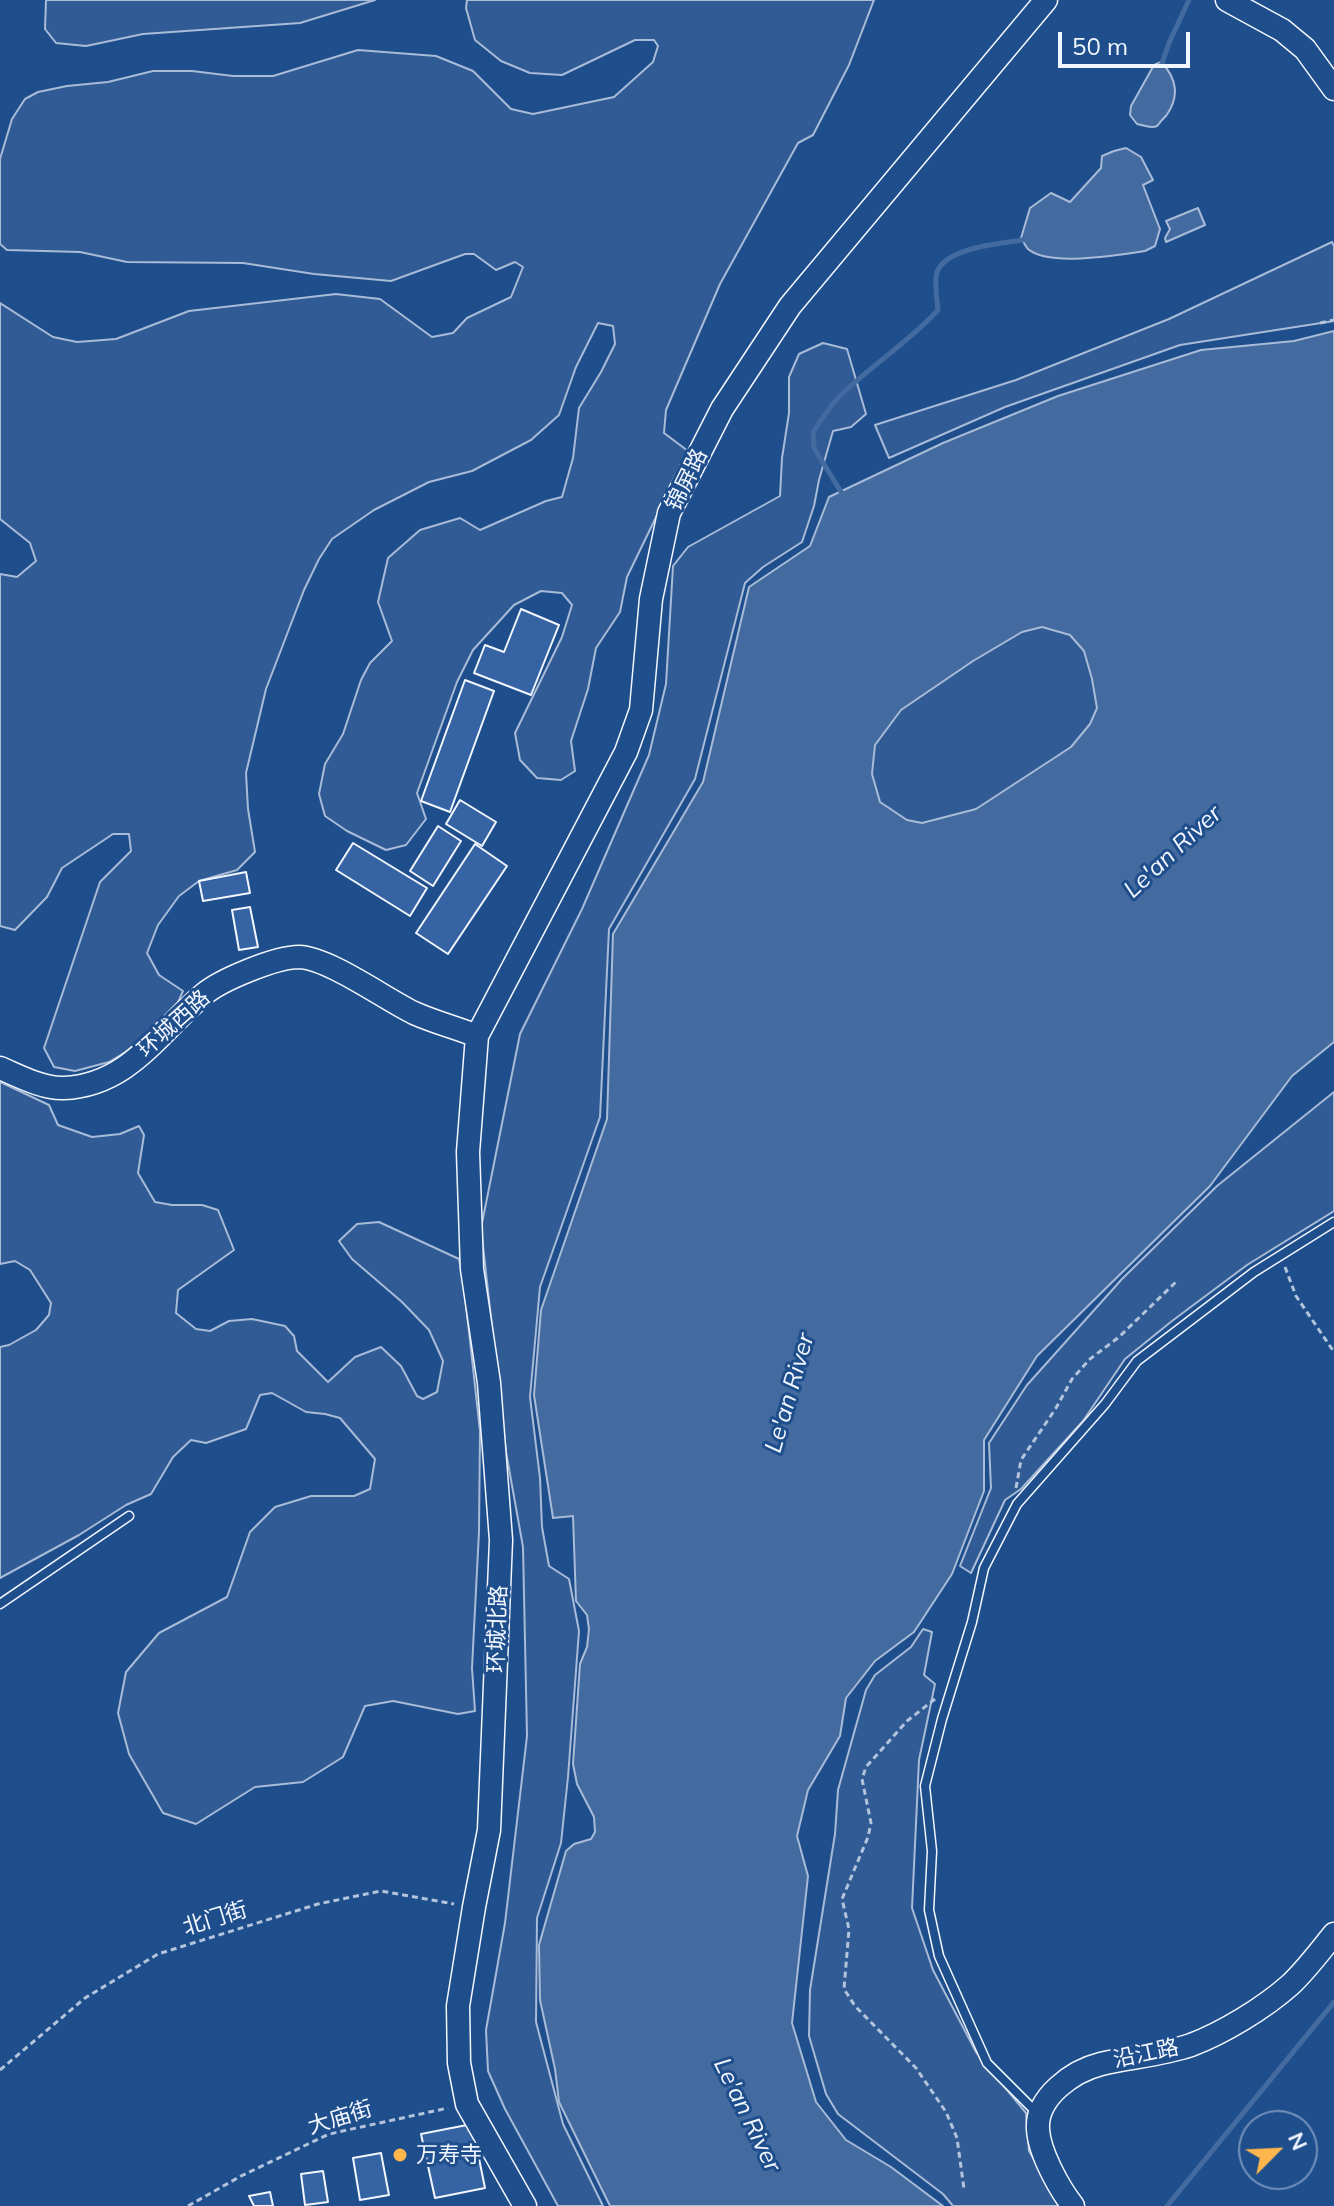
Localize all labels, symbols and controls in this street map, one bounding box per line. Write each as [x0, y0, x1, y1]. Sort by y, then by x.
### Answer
scale bar [1062, 16, 1194, 66]
text: 50 m [1072, 31, 1128, 61]
street label: 锦屏路 [661, 445, 713, 515]
water label: Le'an River [1118, 800, 1228, 904]
street label: 环城西路 [132, 985, 216, 1063]
water label: Le'an River [759, 1330, 821, 1456]
street label: 环城北路 [483, 1585, 513, 1673]
street label: 北门街 [180, 1897, 250, 1941]
street label: 沿江路 [1111, 2034, 1181, 2074]
water label: Le'an River [707, 2054, 787, 2176]
street label: 大庙街 [305, 2096, 375, 2140]
north arrow [1238, 2110, 1318, 2190]
text: N [1282, 2128, 1314, 2154]
place label: 万寿寺 [416, 2142, 482, 2168]
marker: 万寿寺 [391, 2146, 409, 2164]

